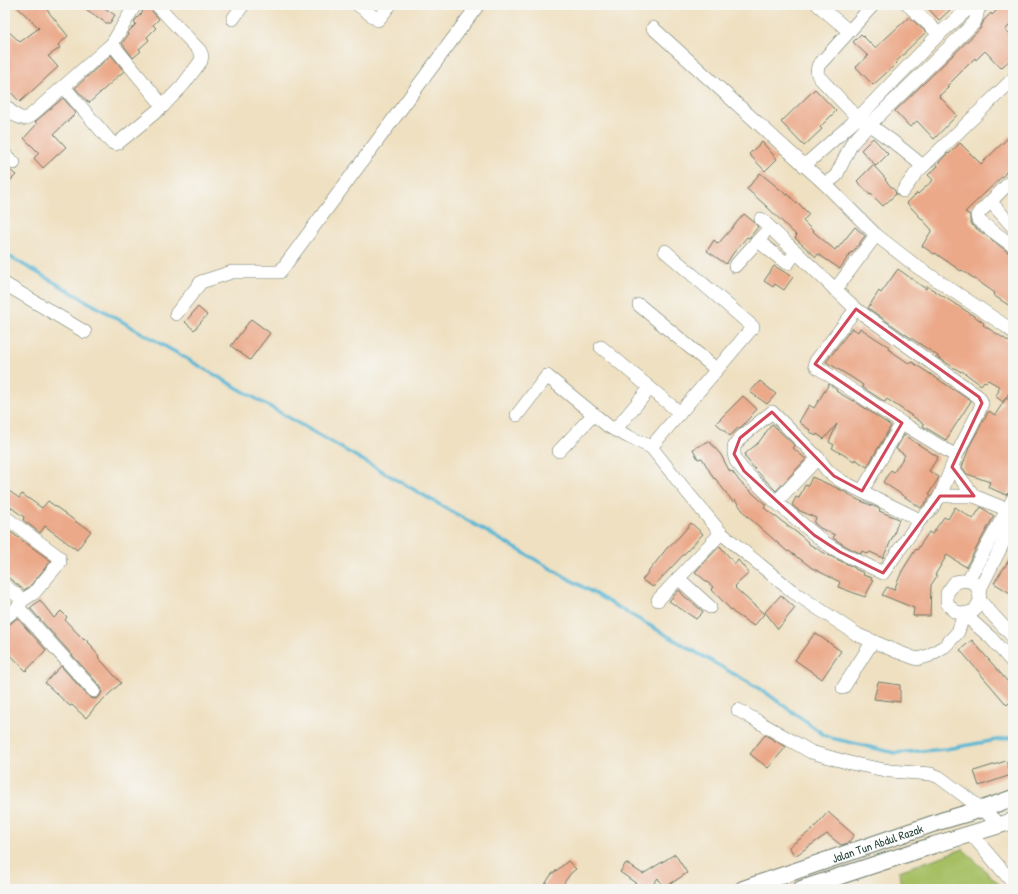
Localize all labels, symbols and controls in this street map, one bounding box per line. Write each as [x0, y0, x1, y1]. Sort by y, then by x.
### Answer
street label: Jalan Tun Abdul Razak [830, 819, 925, 866]

